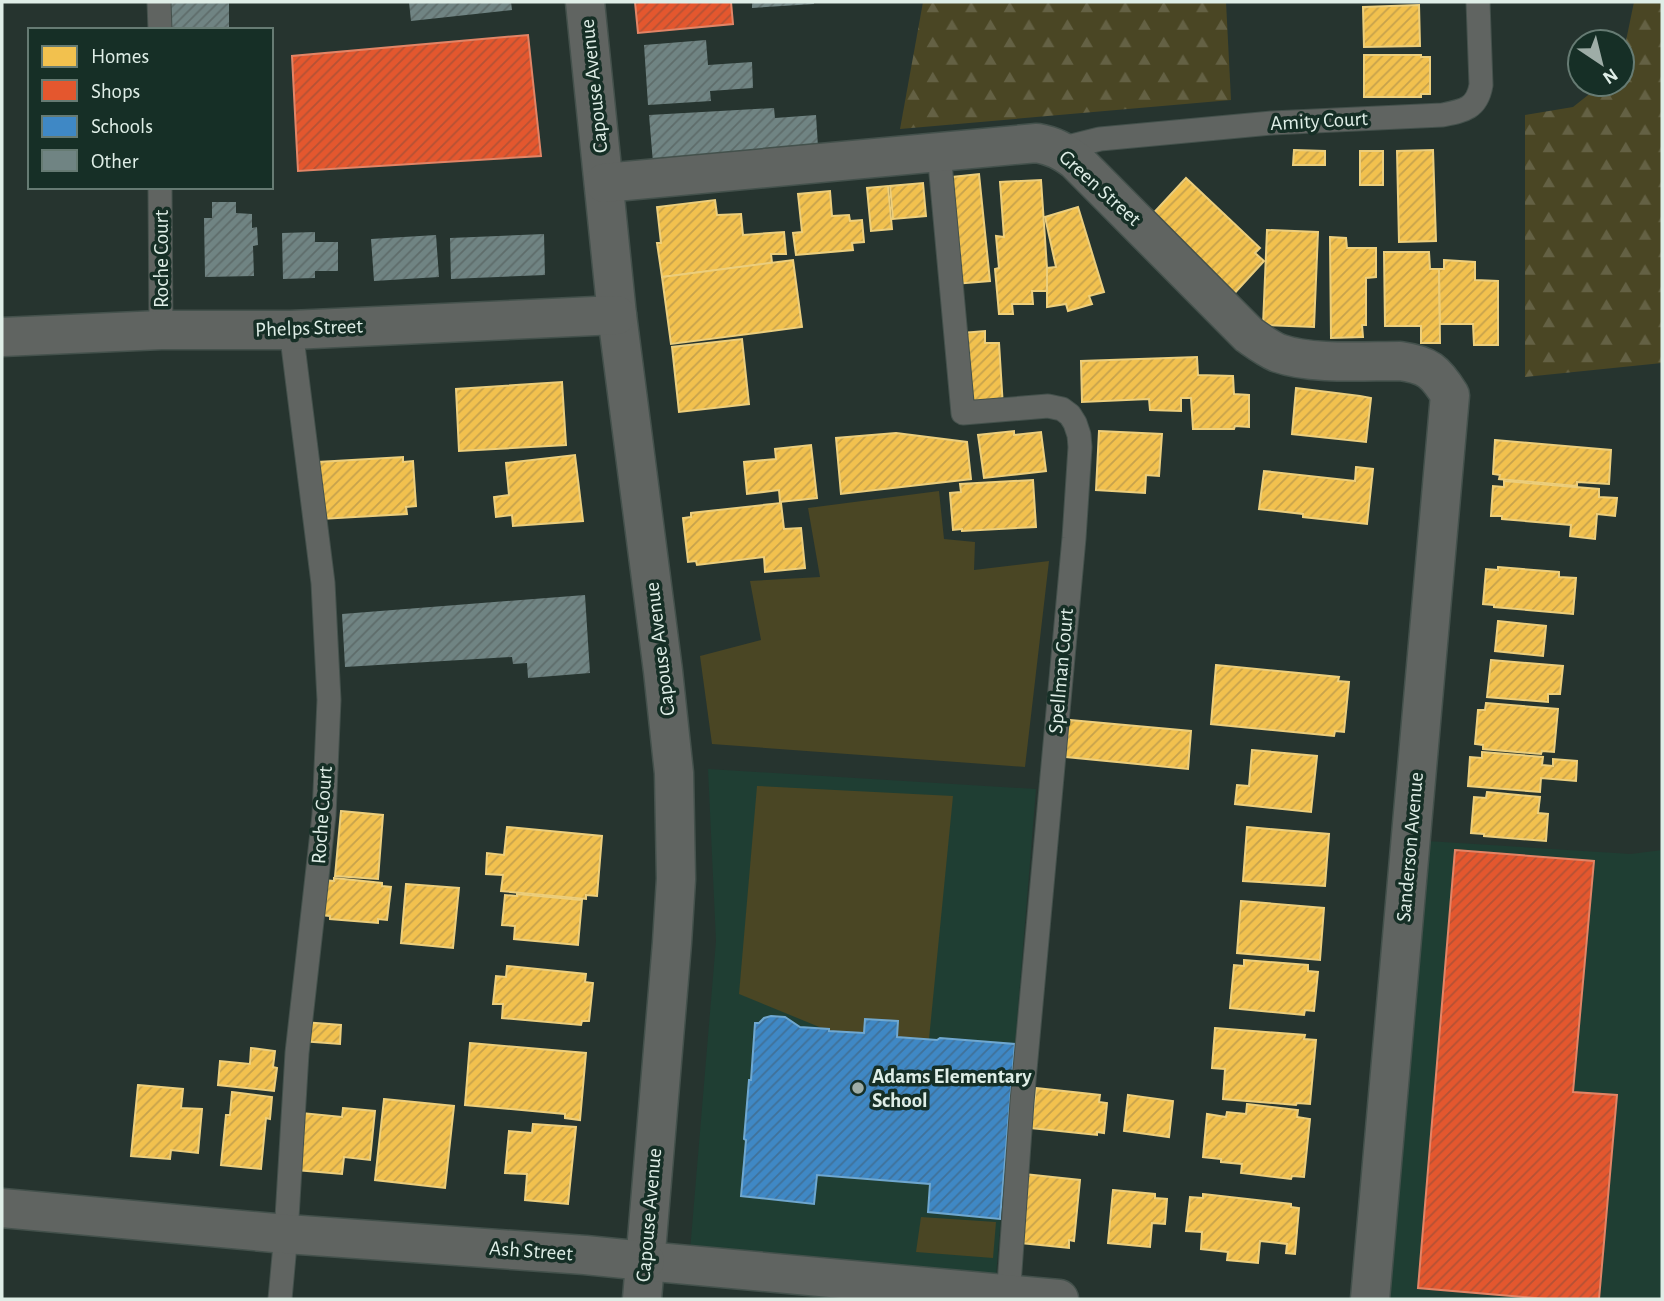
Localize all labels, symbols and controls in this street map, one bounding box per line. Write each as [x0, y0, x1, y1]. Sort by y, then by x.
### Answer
street label: Capouse Avenue [577, 18, 611, 154]
legend [28, 28, 273, 189]
north arrow [1566, 28, 1636, 98]
text: Homes [91, 46, 149, 67]
text: N [1599, 64, 1621, 87]
text: Shops [91, 81, 140, 102]
street label: Amity Court [1270, 108, 1369, 134]
text: Schools [91, 116, 153, 137]
street label: Green Street [1055, 146, 1145, 230]
text: Other [91, 151, 139, 172]
street label: Roche Court [151, 210, 172, 308]
street label: Phelps Street [255, 316, 364, 340]
street label: Capouse Avenue [641, 581, 679, 717]
street label: Spellman Court [1045, 607, 1077, 735]
street label: Roche Court [308, 765, 336, 865]
street label: Sanderson Avenue [1393, 771, 1427, 923]
place label: Adams Elementary School [872, 1066, 1032, 1111]
marker: Adams Elementary School [850, 1080, 866, 1096]
street label: Capouse Avenue [633, 1147, 665, 1283]
street label: Ash Street [489, 1238, 574, 1264]

